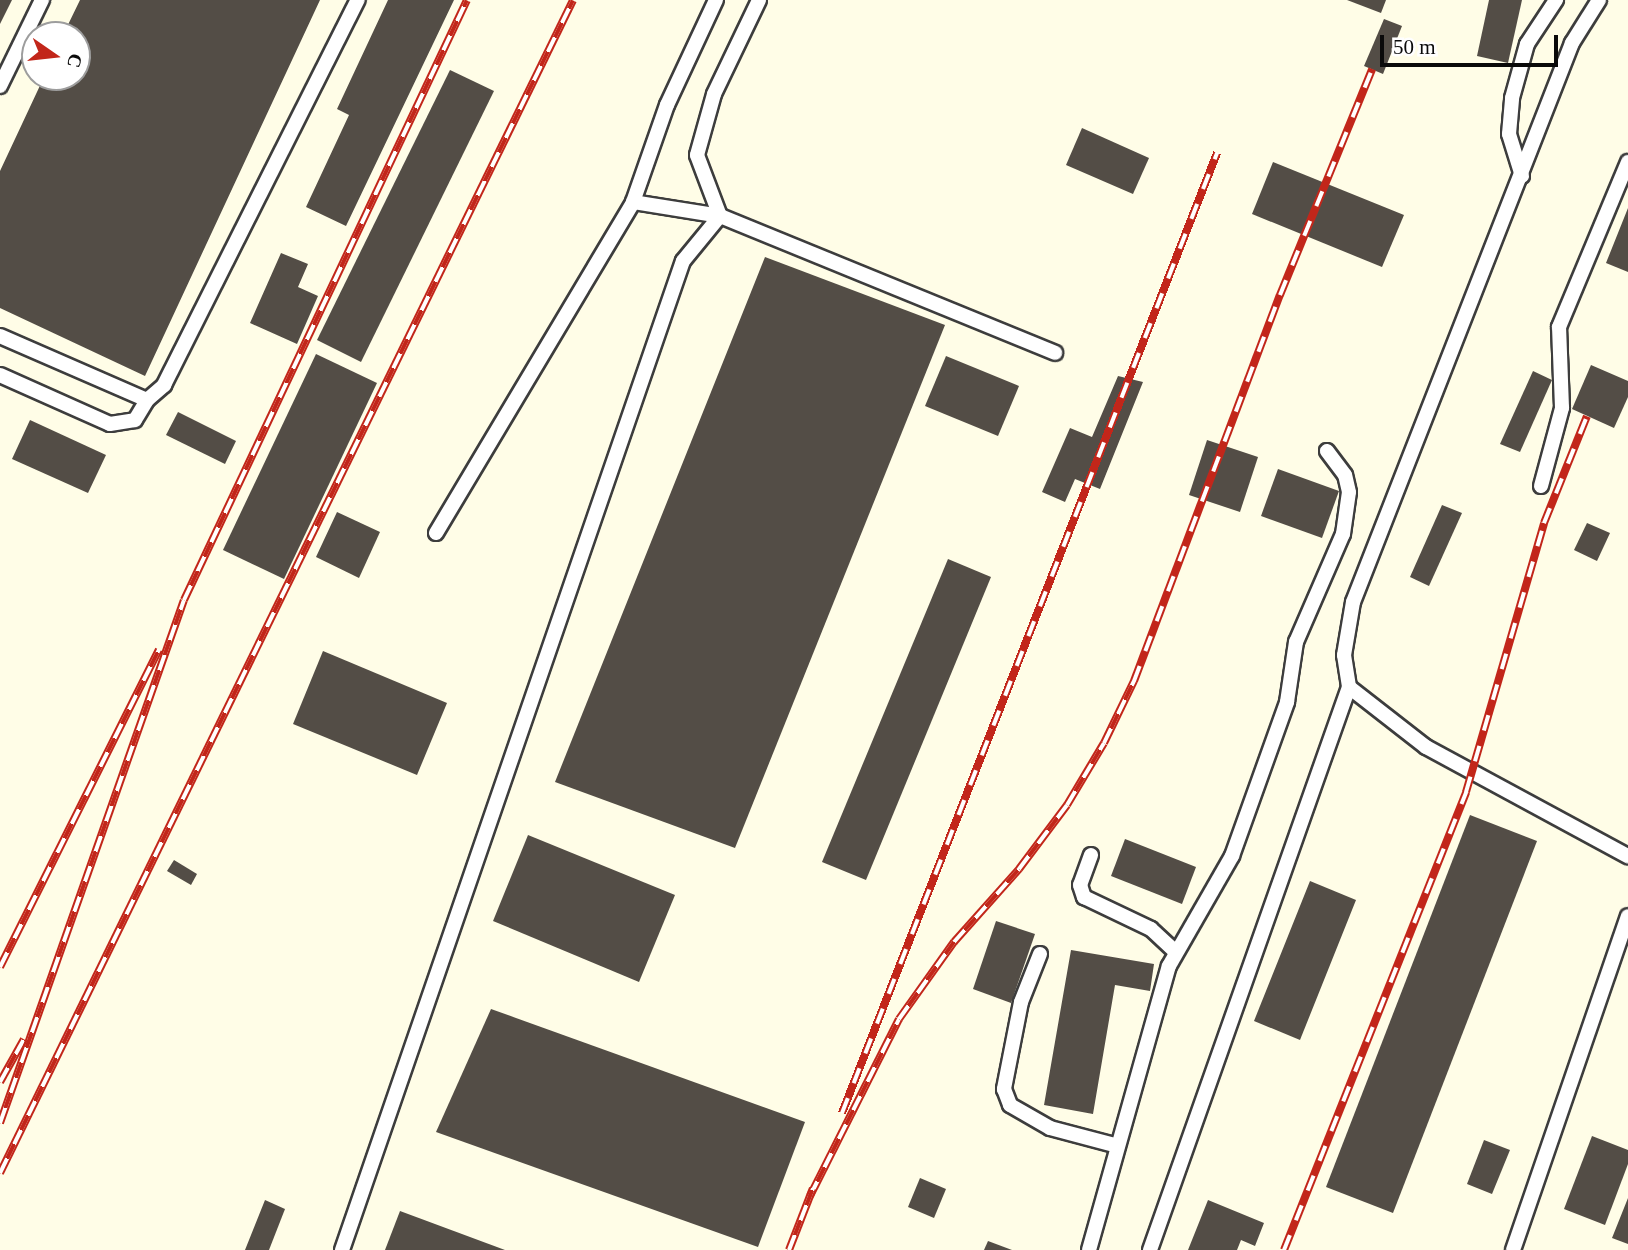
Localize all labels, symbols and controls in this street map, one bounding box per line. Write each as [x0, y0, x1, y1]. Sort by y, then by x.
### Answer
north arrow [21, 21, 91, 91]
scale bar [1383, 21, 1562, 65]
text: 50 m [1393, 35, 1436, 59]
text: С [63, 52, 87, 70]

